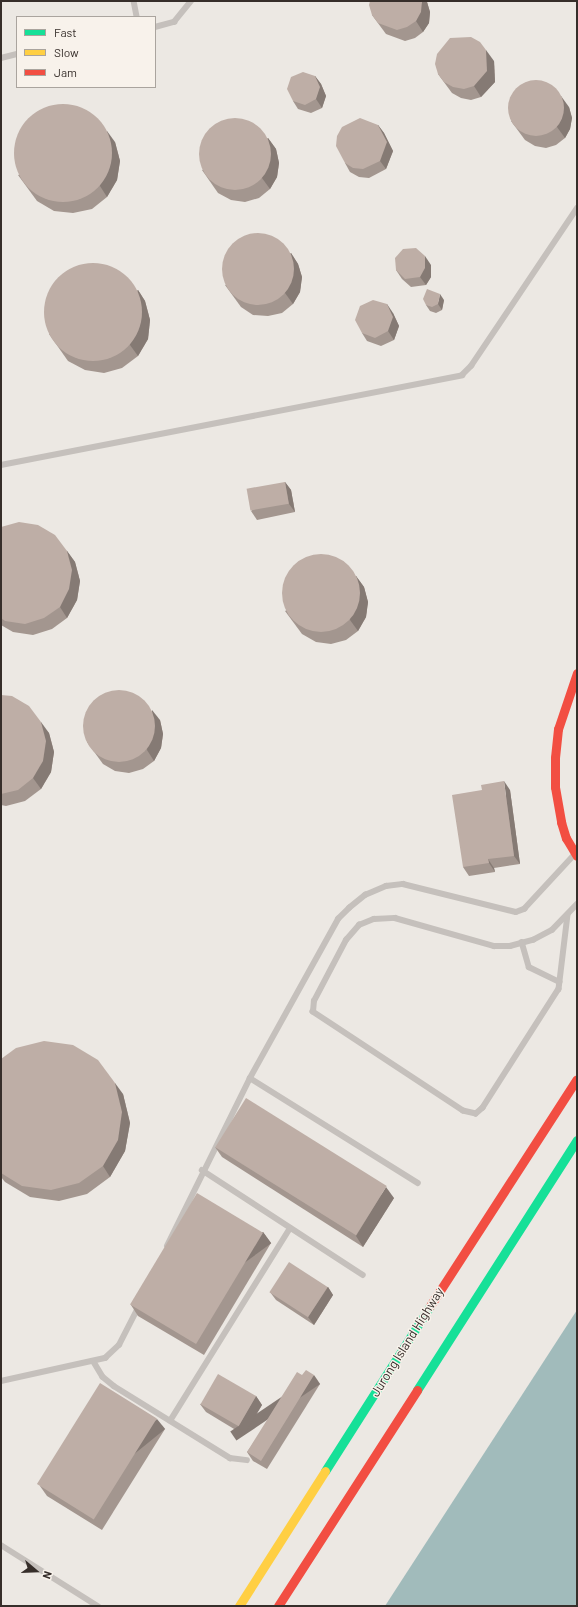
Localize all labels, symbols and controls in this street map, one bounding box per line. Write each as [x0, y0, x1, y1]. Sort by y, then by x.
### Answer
legend [16, 16, 156, 88]
text: Fast [54, 25, 77, 39]
text: Slow [54, 45, 79, 59]
text: Jam [54, 65, 77, 79]
street label: Jurong Island Highway [367, 1284, 447, 1400]
north arrow [16, 1551, 56, 1591]
text: N [40, 1569, 55, 1581]

